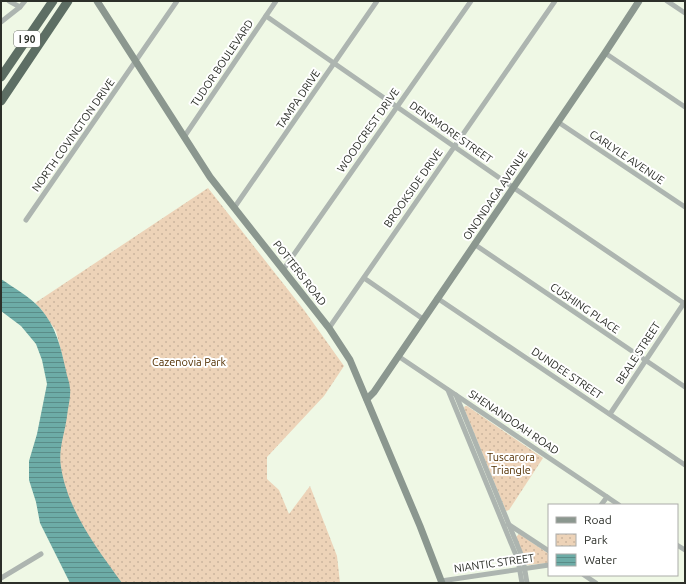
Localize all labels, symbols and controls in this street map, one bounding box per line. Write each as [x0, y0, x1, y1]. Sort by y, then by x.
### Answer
street label: TUDOR BOULEVARD [188, 17, 256, 109]
road number: I 90 [14, 31, 40, 47]
street label: TAMPA DRIVE [274, 67, 322, 131]
street label: NORTH COVINGTON DRIVE [29, 76, 117, 194]
street label: WOODCREST DRIVE [334, 86, 402, 174]
street label: DENSMORE STREET [407, 99, 495, 165]
street label: CARLYLE AVENUE [587, 128, 667, 186]
street label: BROOKSIDE DRIVE [381, 146, 445, 230]
street label: ONONDAGA AVENUE [460, 148, 530, 242]
street label: POTTERS ROAD [271, 238, 329, 308]
street label: CUSHING PLACE [548, 280, 622, 336]
street label: BEALE STREET [613, 320, 663, 386]
street label: DUNDEE STREET [529, 345, 605, 401]
park label: Cazenovia Park [152, 356, 227, 368]
street label: SHENANDOAH ROAD [467, 387, 562, 457]
park label: Tuscarora Triangle [487, 451, 535, 476]
legend [548, 504, 678, 576]
text: Road [584, 513, 612, 526]
text: Park [584, 533, 608, 546]
street label: NIANTIC STREET [453, 551, 535, 575]
text: Water [584, 553, 617, 566]

